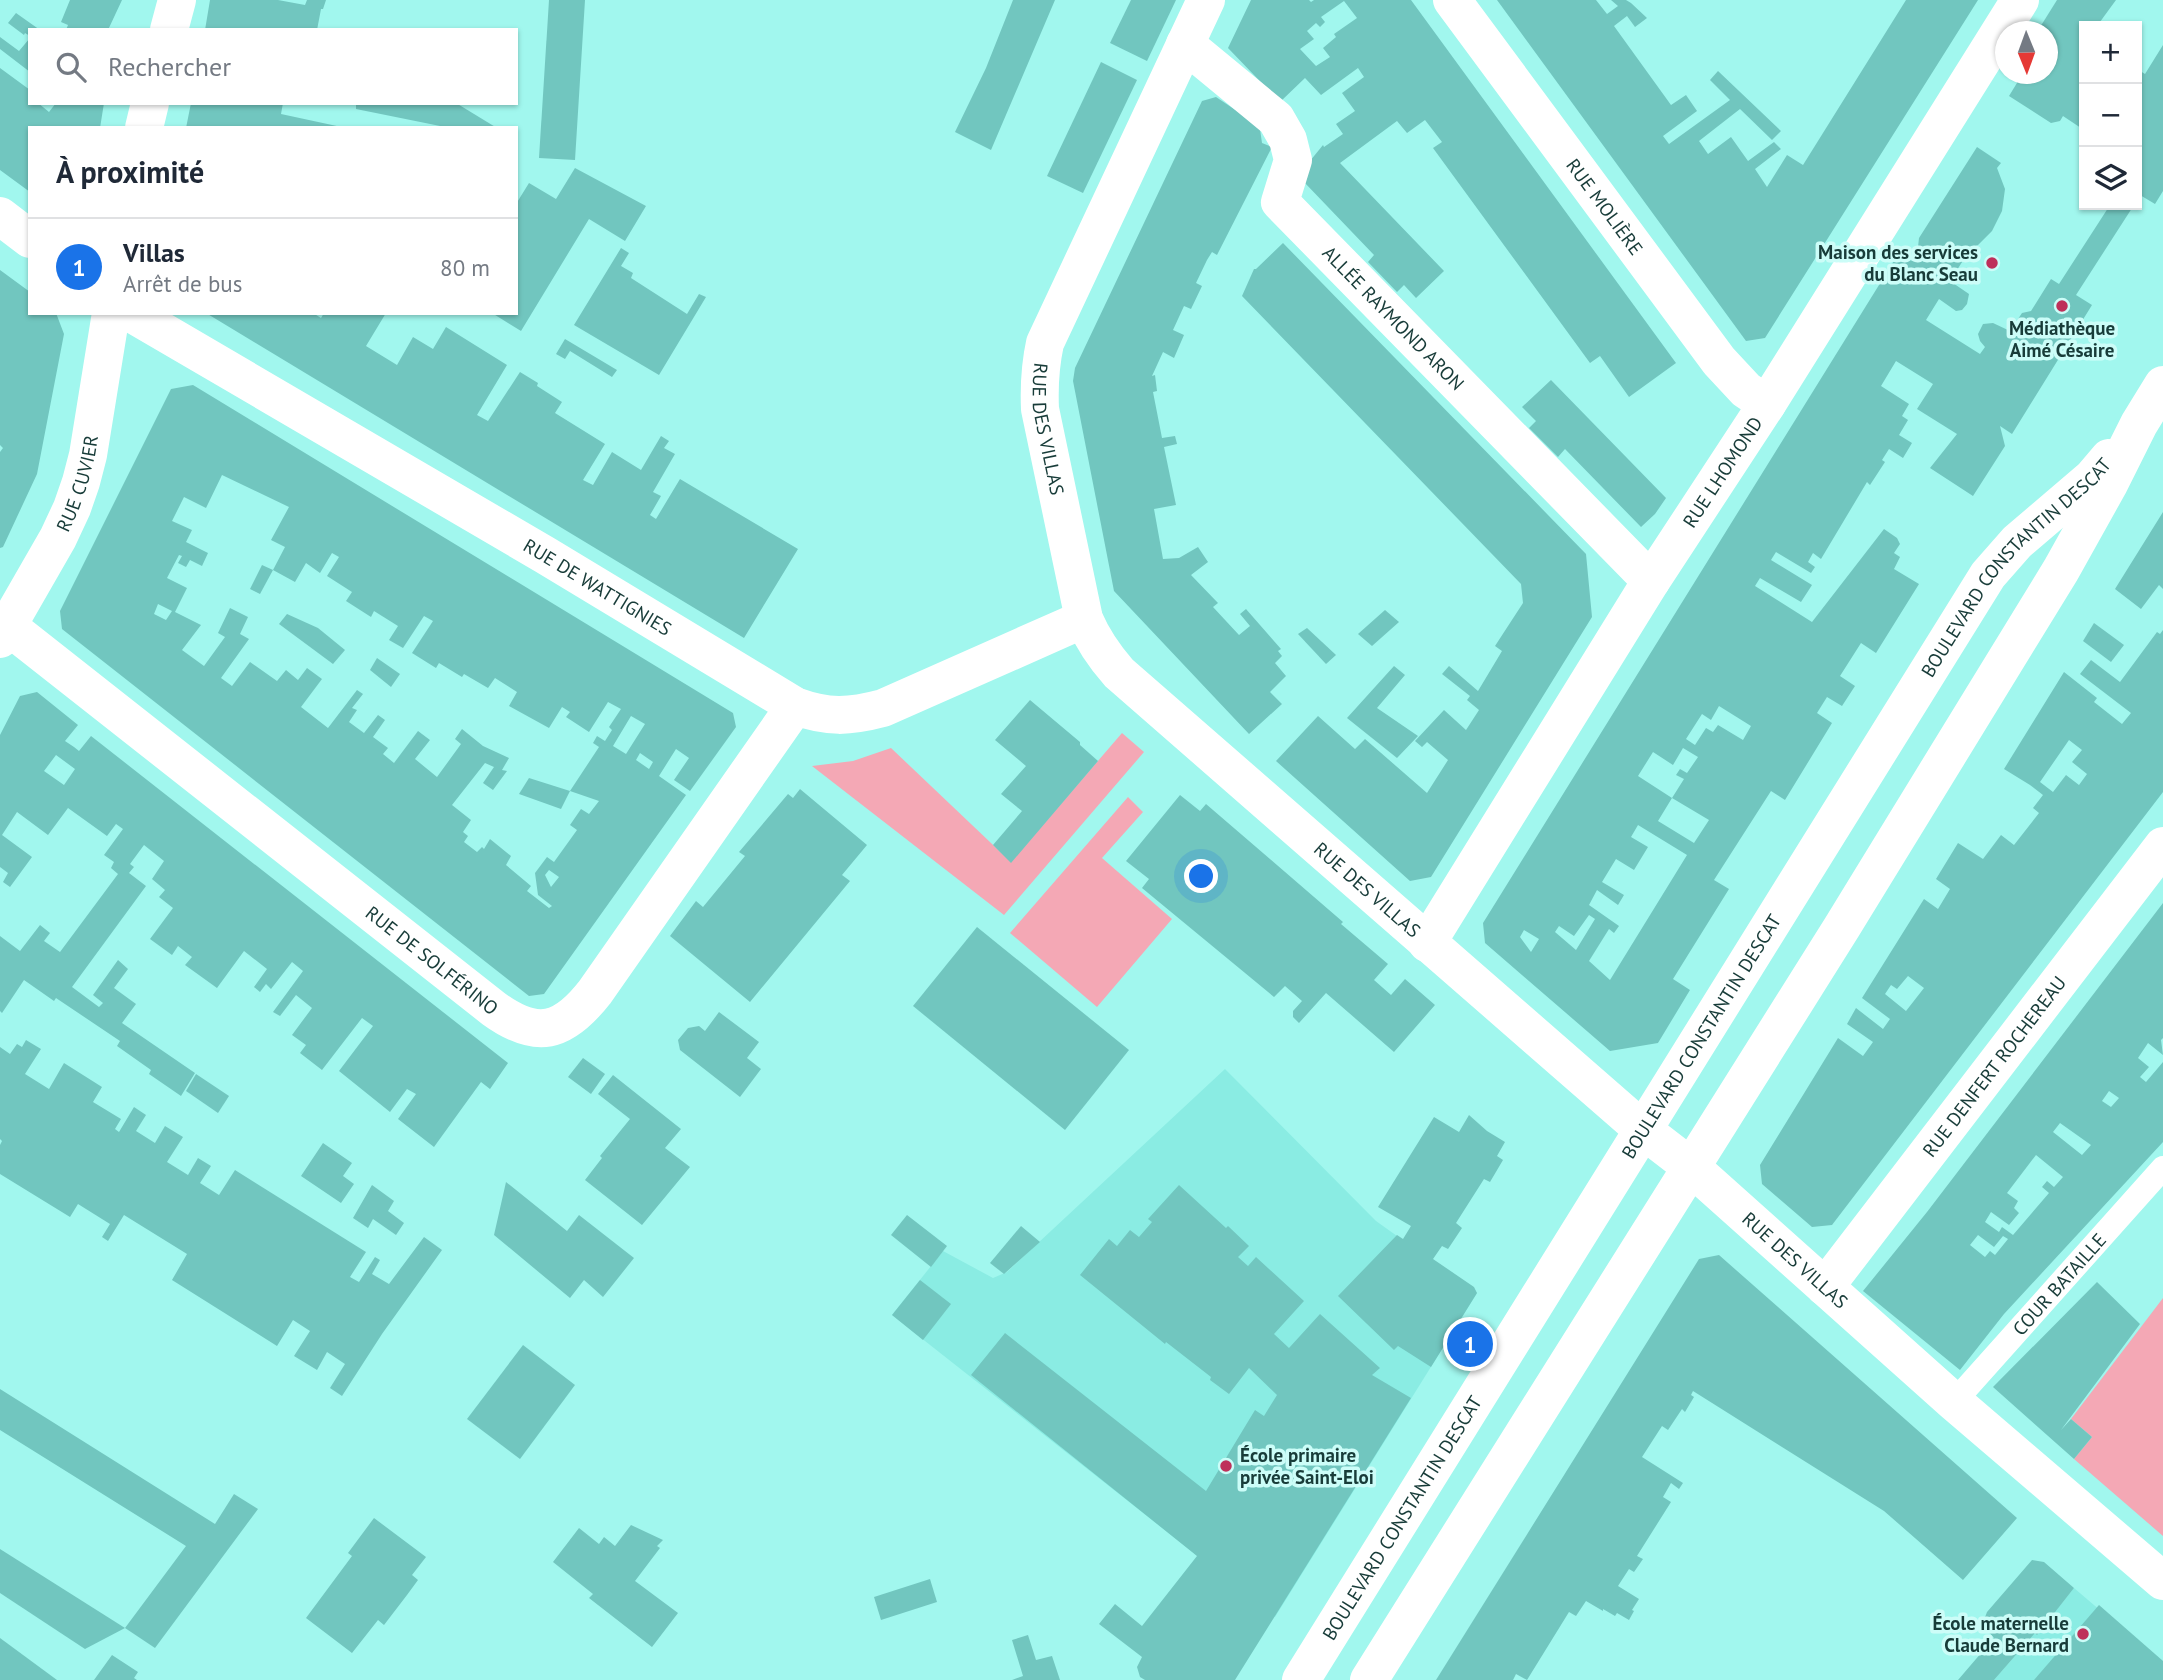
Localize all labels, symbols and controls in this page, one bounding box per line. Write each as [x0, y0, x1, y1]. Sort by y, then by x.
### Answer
north arrow [1995, 21, 2058, 84]
map controls [2079, 21, 2142, 210]
button: + [2079, 21, 2142, 84]
search box [28, 28, 518, 105]
icon: search [52, 48, 90, 86]
text: Rechercher [108, 50, 231, 83]
button: − [2079, 84, 2142, 147]
button: layers [2079, 147, 2142, 210]
text: À proximité [56, 152, 204, 191]
street label: RUE MOLIÈRE [1561, 154, 1648, 260]
text: Villas [123, 236, 185, 269]
place label: Maison des services du Blanc Seau [1818, 240, 1978, 286]
street label: ALLÉE RAYMOND ARON [1318, 241, 1469, 395]
text: 1 [72, 253, 86, 282]
text: 80 m [440, 253, 490, 282]
marker: Maison des services du Blanc Seau [1984, 255, 2000, 271]
text: Arrêt de bus [123, 269, 242, 298]
marker: Médiathèque Aimé Césaire [2054, 298, 2070, 314]
place label: Médiathèque Aimé Césaire [2009, 316, 2115, 362]
street label: RUE DES VILLAS [1028, 362, 1070, 497]
street label: RUE LHOMOND [1677, 412, 1767, 532]
street label: RUE CUVIER [51, 433, 103, 535]
street label: BOULEVARD CONSTANTIN DESCAT [1916, 452, 2116, 681]
street label: RUE DE WATTIGNIES [519, 533, 676, 641]
street label: RUE DES VILLAS [1309, 837, 1426, 943]
your location [1184, 859, 1218, 893]
street label: RUE DE SOLFÉRINO [361, 901, 503, 1020]
street label: BOULEVARD CONSTANTIN DESCAT [1616, 909, 1786, 1163]
street label: RUE DENFERT ROCHEREAU [1917, 971, 2071, 1162]
street label: RUE DES VILLAS [1737, 1207, 1853, 1313]
street label: COUR BATAILLE [2007, 1228, 2111, 1340]
pin: 1 [1447, 1318, 1493, 1370]
street label: BOULEVARD CONSTANTIN DESCAT [1317, 1391, 1487, 1644]
place label: École primaire privée Saint-Eloi [1240, 1443, 1374, 1489]
marker: École primaire privée Saint-Eloi [1218, 1458, 1234, 1474]
place label: École maternelle Claude Bernard [1933, 1611, 2069, 1657]
marker: École maternelle Claude Bernard [2075, 1626, 2091, 1642]

